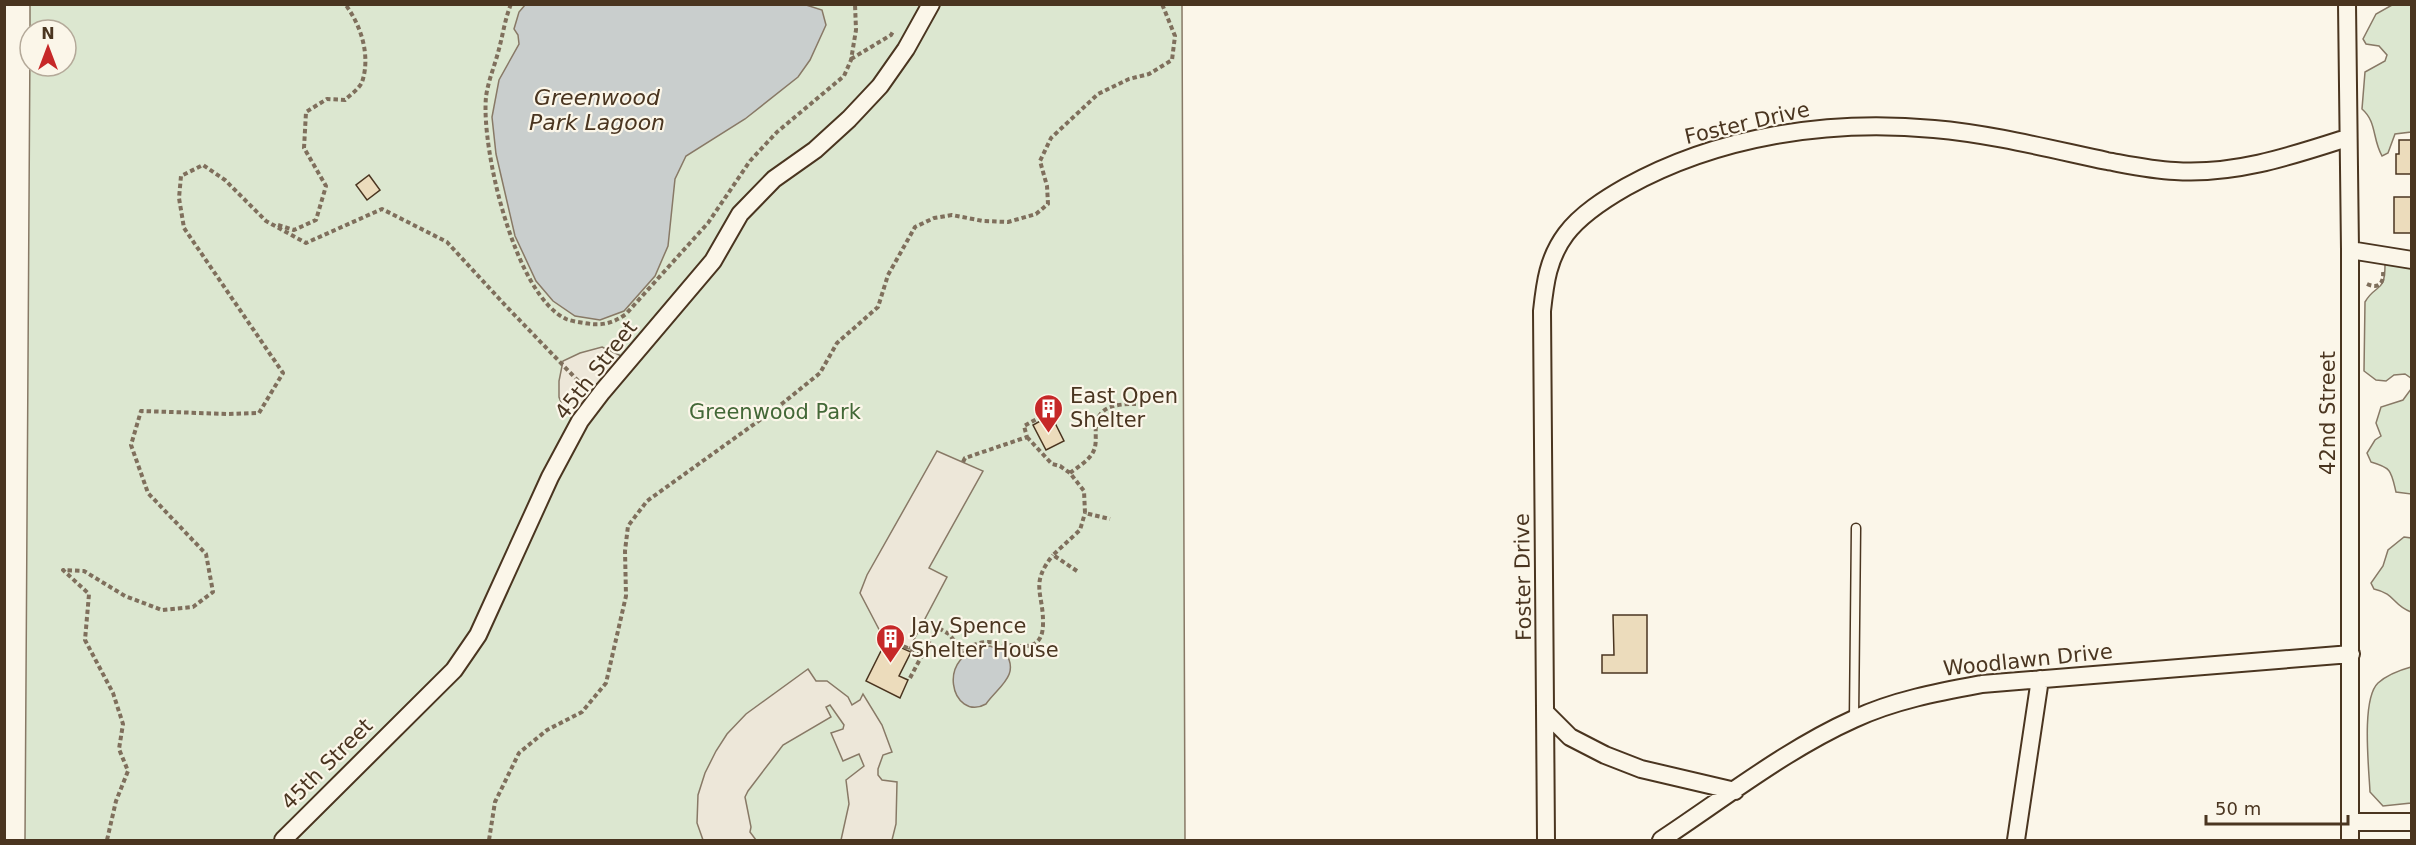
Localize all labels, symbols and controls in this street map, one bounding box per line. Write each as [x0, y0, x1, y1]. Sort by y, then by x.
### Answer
north arrow [18, 18, 78, 78]
text: N [41, 24, 55, 43]
water label: Greenwood Park Lagoon [529, 85, 665, 135]
street label: Foster Drive [1682, 97, 1812, 149]
street label: 45th Street [550, 316, 642, 424]
street label: 42nd Street [2316, 351, 2340, 475]
place label: East Open Shelter [1070, 384, 1178, 432]
building icon: East Open Shelter [1033, 392, 1065, 434]
park label: Greenwood Park [689, 400, 862, 424]
street label: Foster Drive [1510, 513, 1536, 641]
place label: Jay Spence Shelter House [909, 614, 1059, 662]
building icon: Jay Spence Shelter House [874, 622, 906, 664]
street label: Woodlawn Drive [1942, 639, 2114, 681]
street label: 45th Street [277, 714, 377, 814]
scale bar [2206, 788, 2348, 826]
text: 50 m [2215, 798, 2261, 819]

